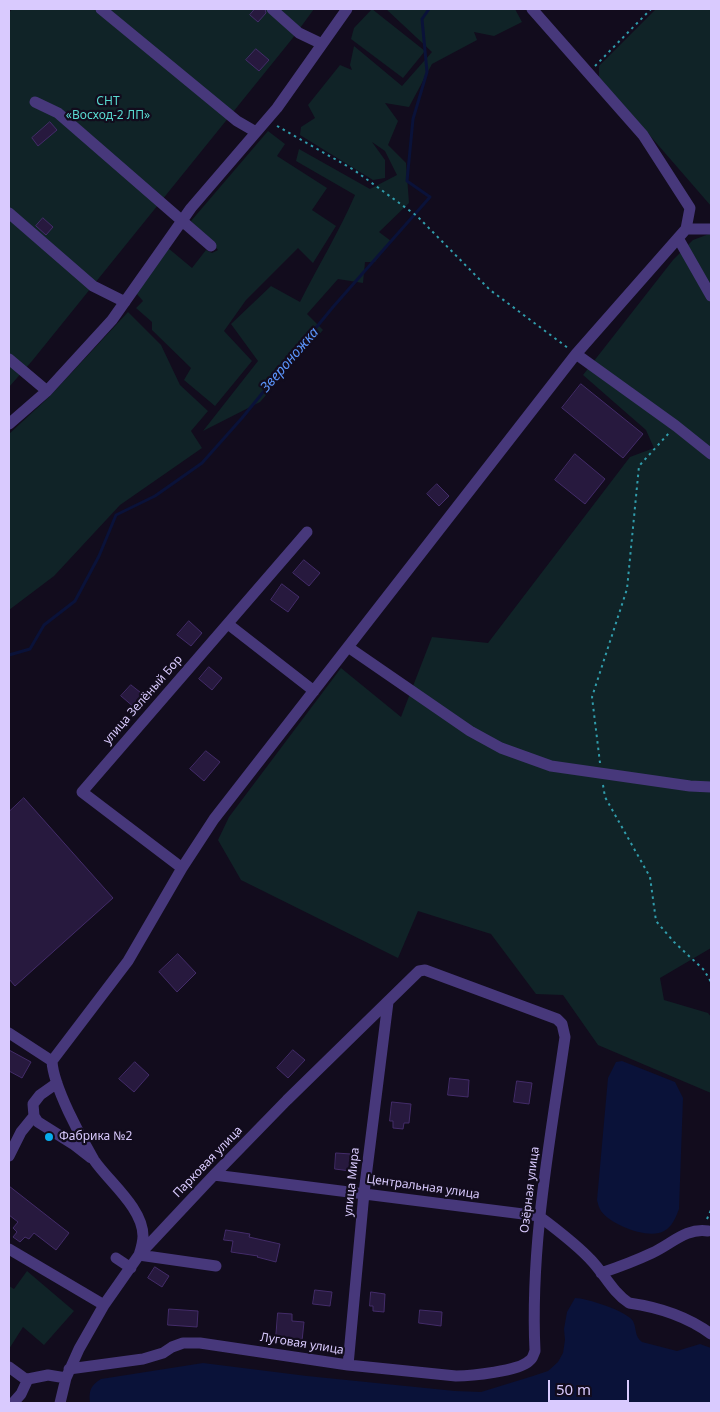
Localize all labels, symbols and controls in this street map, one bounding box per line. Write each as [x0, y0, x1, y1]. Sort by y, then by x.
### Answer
park label: СНТ «Восход-2 ЛП» [66, 95, 150, 123]
water label: Звероножка [257, 324, 323, 396]
street label: улица Зелёный Бор [100, 653, 186, 747]
street label: Парковая улица [170, 1123, 246, 1201]
place label: Фабрика №2 [59, 1130, 132, 1144]
marker: Фабрика №2 [43, 1131, 55, 1143]
street label: Озёрная улица [518, 1146, 542, 1234]
street label: улица Мира [341, 1147, 363, 1217]
street label: Центральная улица [366, 1172, 480, 1202]
street label: Луговая улица [259, 1330, 345, 1358]
scale bar [550, 1370, 631, 1402]
text: 50 m [556, 1379, 591, 1399]

